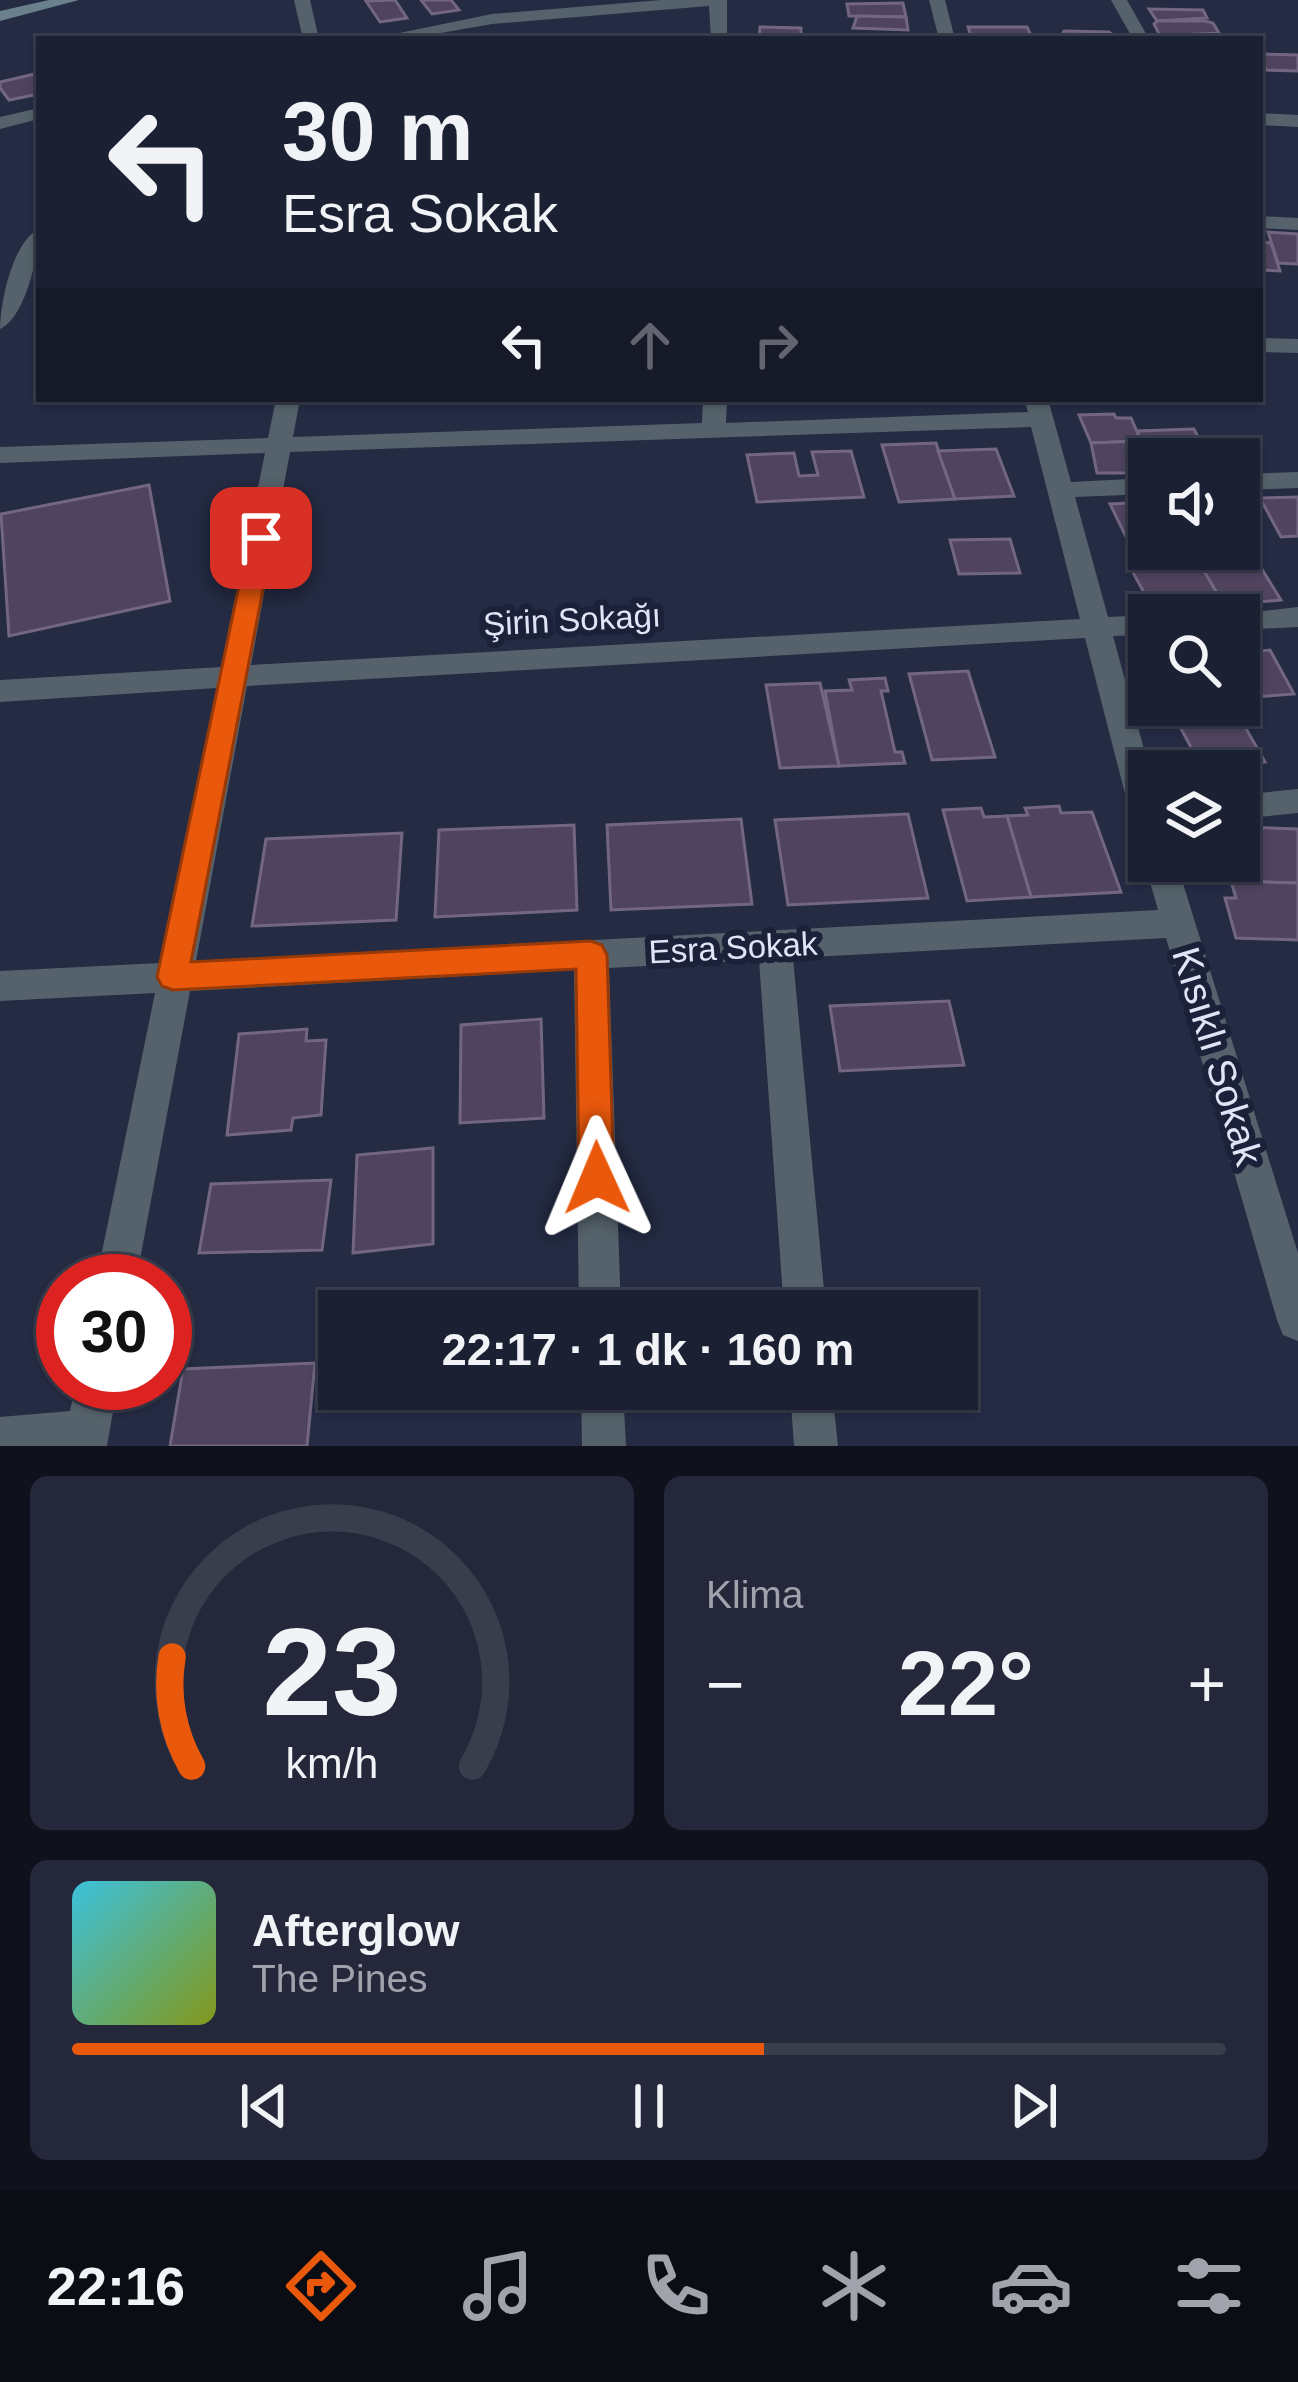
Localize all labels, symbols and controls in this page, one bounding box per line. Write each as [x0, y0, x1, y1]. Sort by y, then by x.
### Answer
icon: left [84, 84, 240, 240]
text: 30 m [282, 84, 473, 178]
text: Esra Sokak [282, 183, 558, 243]
icon: left [491, 312, 557, 378]
icon: ahead [617, 312, 683, 378]
icon: right [743, 312, 809, 378]
map controls [1128, 438, 1260, 882]
button: sound [1128, 438, 1260, 570]
pin [210, 487, 312, 589]
icon: arrive [228, 505, 294, 571]
button: search [1128, 594, 1260, 726]
street label: Şirin Sokağı [482, 596, 662, 643]
button: layers [1128, 750, 1260, 882]
street label: Esra Sokak [648, 925, 819, 970]
street label: Kısıklı Sokak [1164, 942, 1271, 1171]
position arrow [534, 1115, 660, 1241]
speed limit sign: 30 [36, 1254, 192, 1410]
text: 22:17 · 1 dk · 160 m [442, 1324, 854, 1375]
text: Klima [706, 1573, 804, 1616]
text: 23 [263, 1602, 401, 1741]
text: 22° [898, 1634, 1034, 1734]
text: − [706, 1647, 745, 1721]
text: + [1187, 1647, 1226, 1721]
text: km/h [286, 1739, 378, 1787]
text: Afterglow [252, 1905, 460, 1956]
text: The Pines [252, 1957, 428, 2000]
icon: previous [231, 2073, 297, 2139]
icon: pause [616, 2073, 682, 2139]
icon: next [1001, 2073, 1067, 2139]
icon: directions [279, 2244, 363, 2328]
icon: music [456, 2244, 540, 2328]
icon: phone [634, 2244, 718, 2328]
icon: climate [812, 2244, 896, 2328]
icon: car [989, 2244, 1073, 2328]
icon: filters [1167, 2244, 1251, 2328]
text: 22:16 [47, 2256, 185, 2316]

